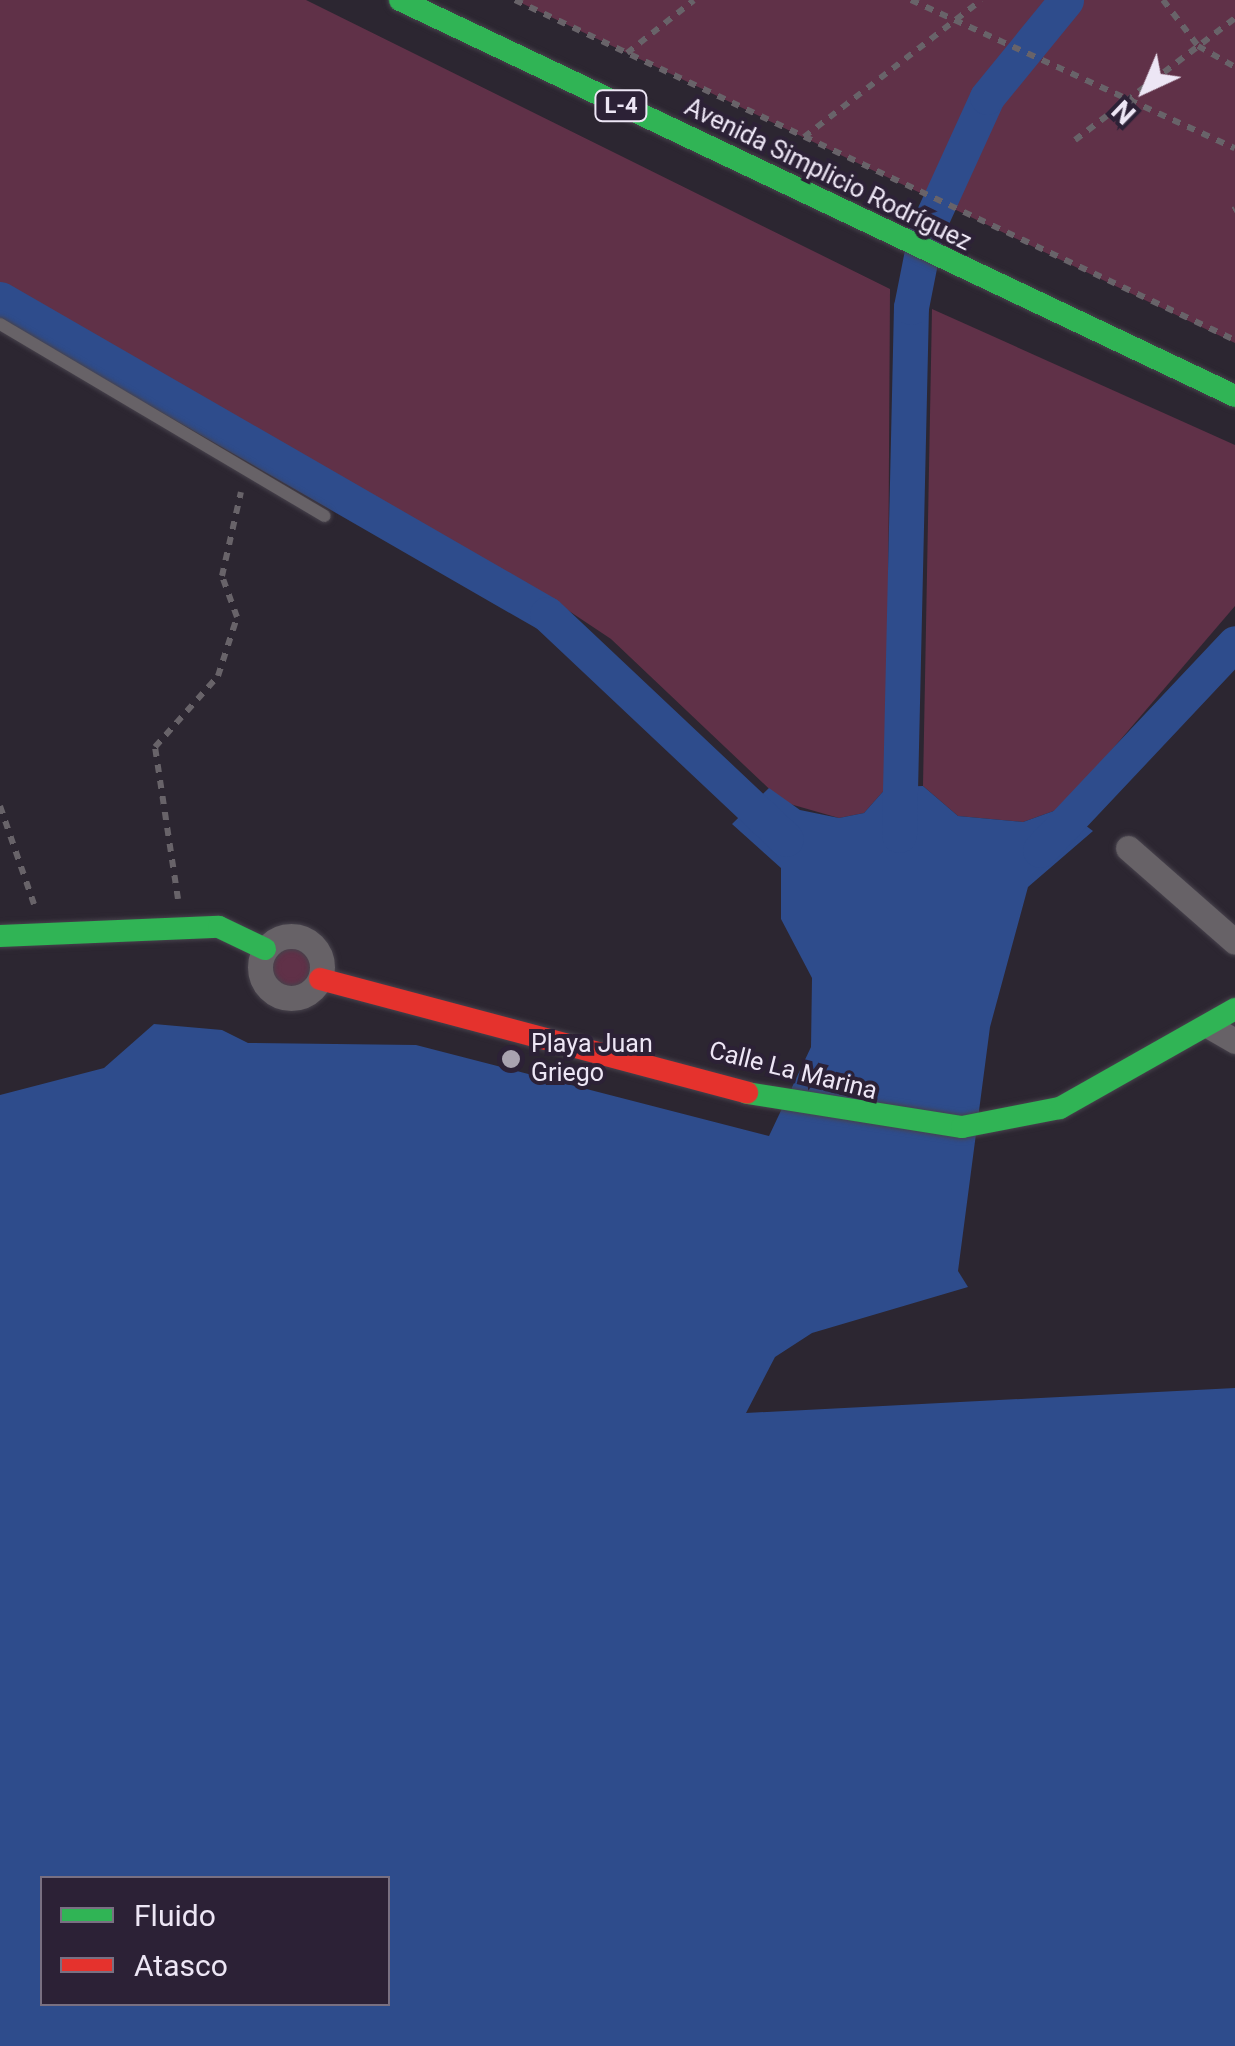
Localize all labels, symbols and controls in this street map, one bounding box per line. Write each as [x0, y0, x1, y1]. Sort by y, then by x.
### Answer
north arrow [1095, 40, 1195, 140]
road number: L-4 [594, 89, 648, 123]
street label: Avenida Simplicio Rodríguez [680, 92, 976, 258]
text: N [1105, 93, 1142, 131]
place label: Playa Juan Griego [531, 1030, 653, 1089]
street label: Calle La Marina [706, 1036, 880, 1106]
marker: Playa Juan Griego [500, 1048, 522, 1070]
legend [40, 1876, 390, 2006]
text: Fluido [134, 1898, 216, 1933]
text: Atasco [134, 1948, 228, 1983]

